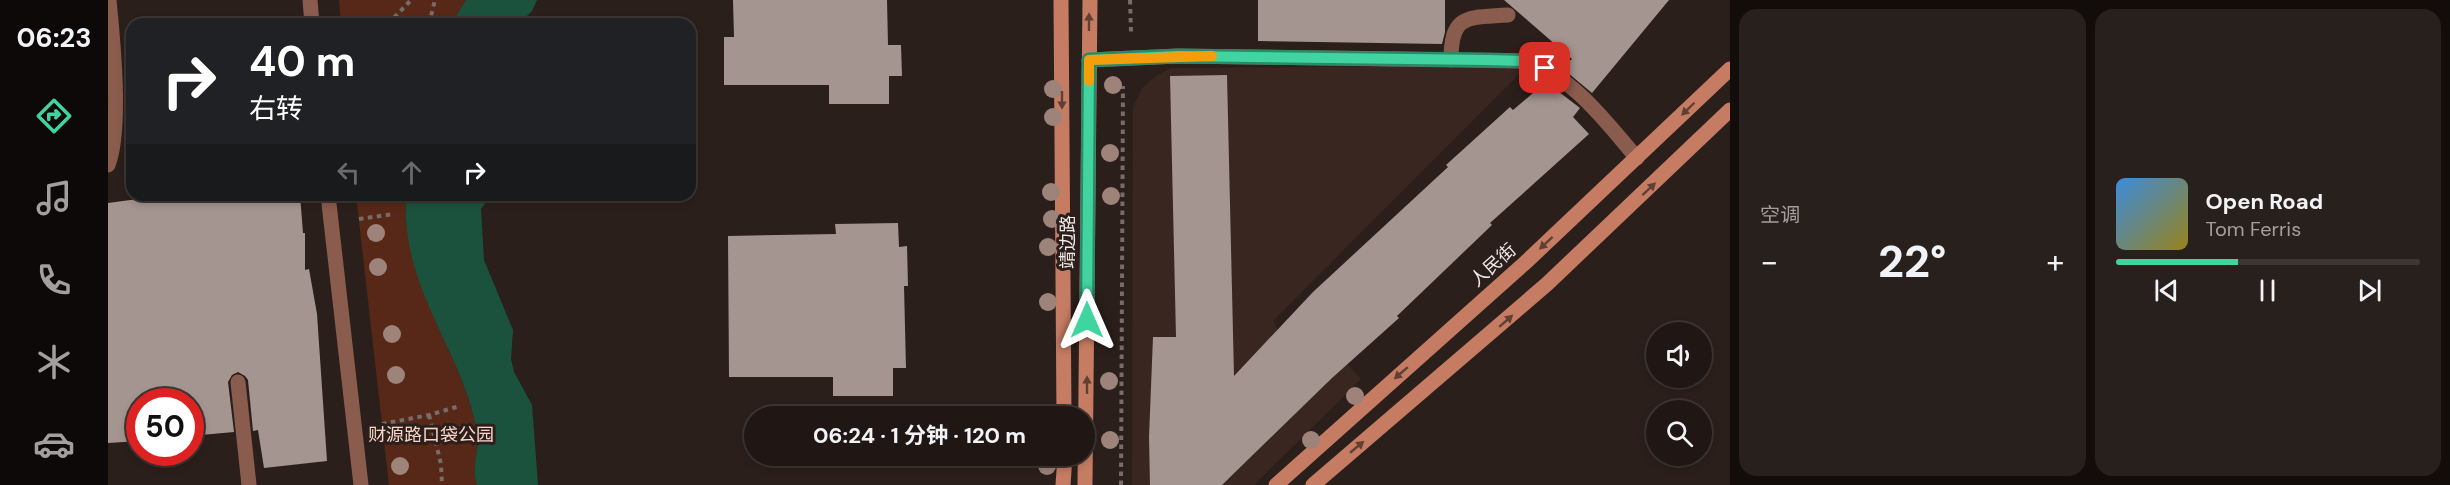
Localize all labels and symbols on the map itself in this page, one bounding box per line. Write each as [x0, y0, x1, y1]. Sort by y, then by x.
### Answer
one-way arrow [1085, 12, 1094, 31]
pin [1519, 42, 1570, 93]
one-way arrow [1057, 91, 1067, 110]
one-way arrow [1680, 102, 1695, 116]
one-way arrow [1642, 182, 1657, 196]
street label: 靖边路 [1056, 215, 1080, 269]
one-way arrow [1539, 236, 1554, 250]
street label: 人民街 [1465, 238, 1521, 292]
position arrow [1055, 288, 1119, 352]
one-way arrow [1498, 315, 1513, 328]
one-way arrow [1394, 366, 1409, 379]
one-way arrow [1082, 375, 1092, 394]
speed limit sign: 50 [126, 388, 204, 466]
park label: 财源路口袋公园 [368, 423, 494, 447]
one-way arrow [1349, 440, 1365, 453]

